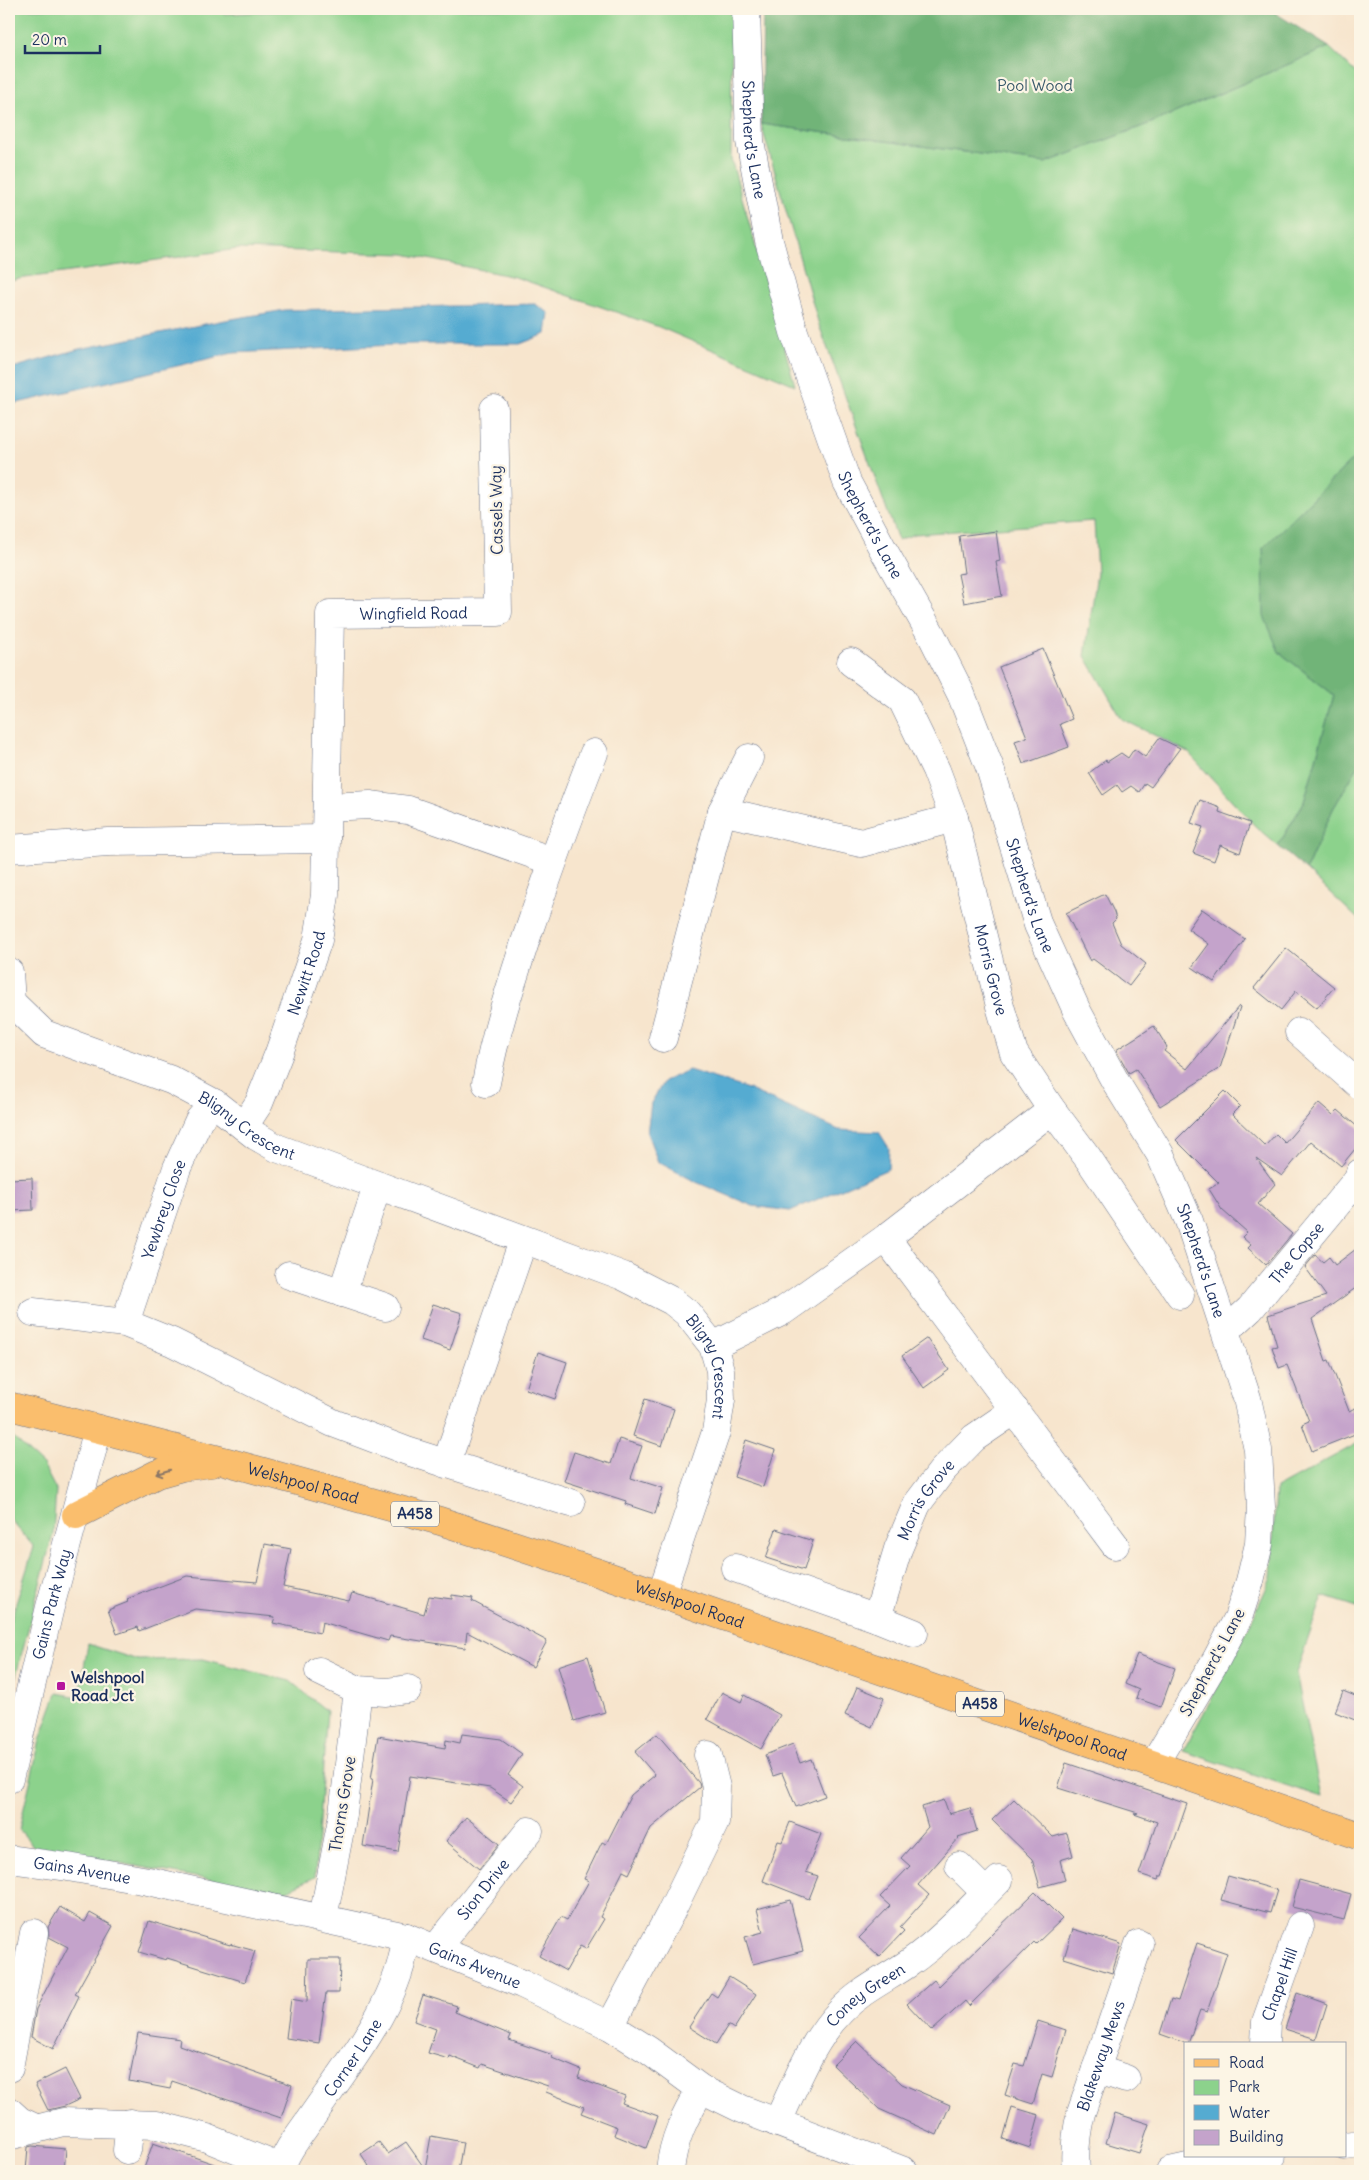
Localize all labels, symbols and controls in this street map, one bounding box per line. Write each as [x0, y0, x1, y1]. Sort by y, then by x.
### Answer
scale bar [25, 22, 100, 54]
text: 20 m [32, 30, 67, 49]
park label: Pool Wood [997, 75, 1073, 95]
street label: Shepherd's Lane [738, 80, 771, 200]
street label: Cassels Way [485, 465, 507, 555]
street label: Shepherd's Lane [834, 468, 907, 582]
street label: Wingfield Road [359, 602, 468, 624]
street label: Shepherd's Lane [1002, 836, 1059, 955]
street label: Morris Grove [970, 922, 1012, 1018]
street label: Newitt Road [283, 929, 329, 1018]
street label: Bligny Crescent [195, 1087, 298, 1164]
street label: Yewbrey Close [137, 1156, 190, 1262]
street label: Shepherd's Lane [1173, 1200, 1230, 1320]
street label: The Copse [1265, 1218, 1328, 1288]
street label: Bligny Crescent [682, 1310, 731, 1421]
street label: Morris Grove [893, 1455, 958, 1543]
street label: Welshpool Road [245, 1458, 361, 1508]
one-way arrow [156, 1468, 172, 1477]
road number: A458 [391, 1502, 439, 1526]
street label: Gains Park Way [28, 1546, 75, 1662]
street label: Welshpool Road [632, 1576, 747, 1632]
street label: Shepherd's Lane [1175, 1605, 1249, 1719]
place label: Welshpool Road Jct [71, 1667, 144, 1705]
marker: Welshpool Road Jct [55, 1680, 67, 1692]
road number: A458 [956, 1692, 1004, 1716]
street label: Welshpool Road [1015, 1708, 1130, 1765]
street label: Thorns Grove [325, 1755, 359, 1853]
street label: Gains Avenue [32, 1852, 132, 1888]
street label: Sion Drive [453, 1854, 513, 1924]
street label: Gains Avenue [425, 1937, 524, 1993]
street label: Chapel Hill [1257, 1945, 1302, 2024]
street label: Coney Green [821, 1959, 909, 2031]
street label: Blakeway Mews [1072, 1998, 1129, 2114]
street label: Corner Lane [319, 2015, 386, 2101]
legend [1184, 2042, 1346, 2158]
text: Road [1229, 2053, 1264, 2072]
text: Park [1229, 2077, 1260, 2096]
text: Water [1229, 2103, 1270, 2122]
text: Building [1229, 2127, 1284, 2146]

